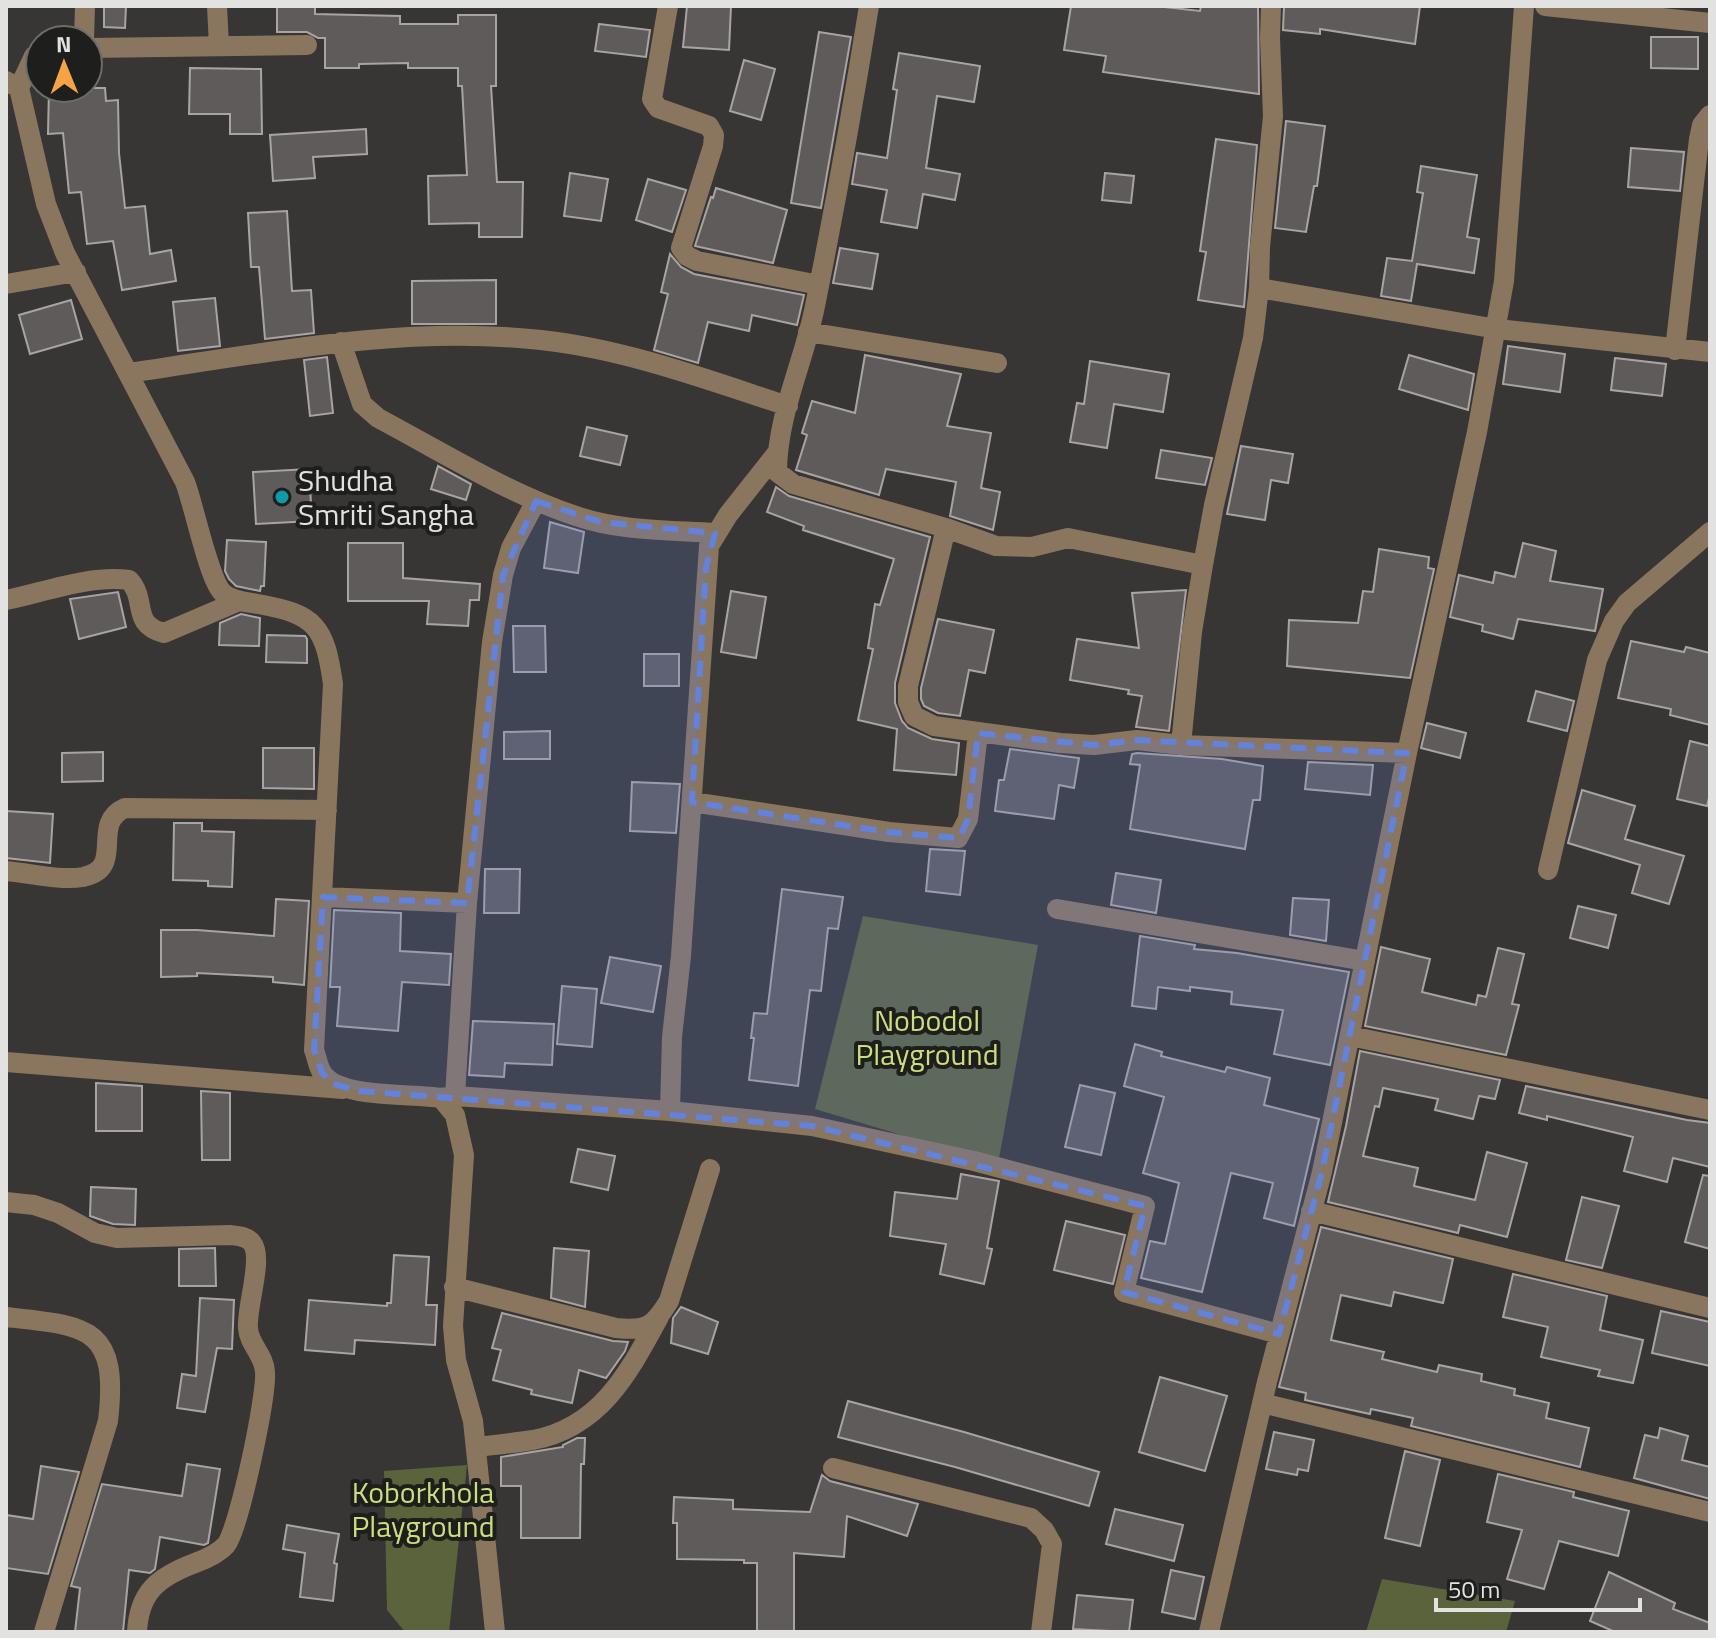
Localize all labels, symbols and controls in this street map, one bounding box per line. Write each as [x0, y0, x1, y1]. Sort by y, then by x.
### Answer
north arrow [24, 24, 104, 104]
text: N [56, 27, 72, 61]
place label: Shudha Smriti Sangha [298, 457, 474, 537]
marker: Shudha Smriti Sangha [273, 488, 291, 506]
park label: Nobodol Playground [855, 997, 999, 1077]
park label: Koborkhola Playground [351, 1469, 495, 1549]
scale bar [1436, 1562, 1640, 1612]
text: 50 m [1448, 1571, 1500, 1607]

